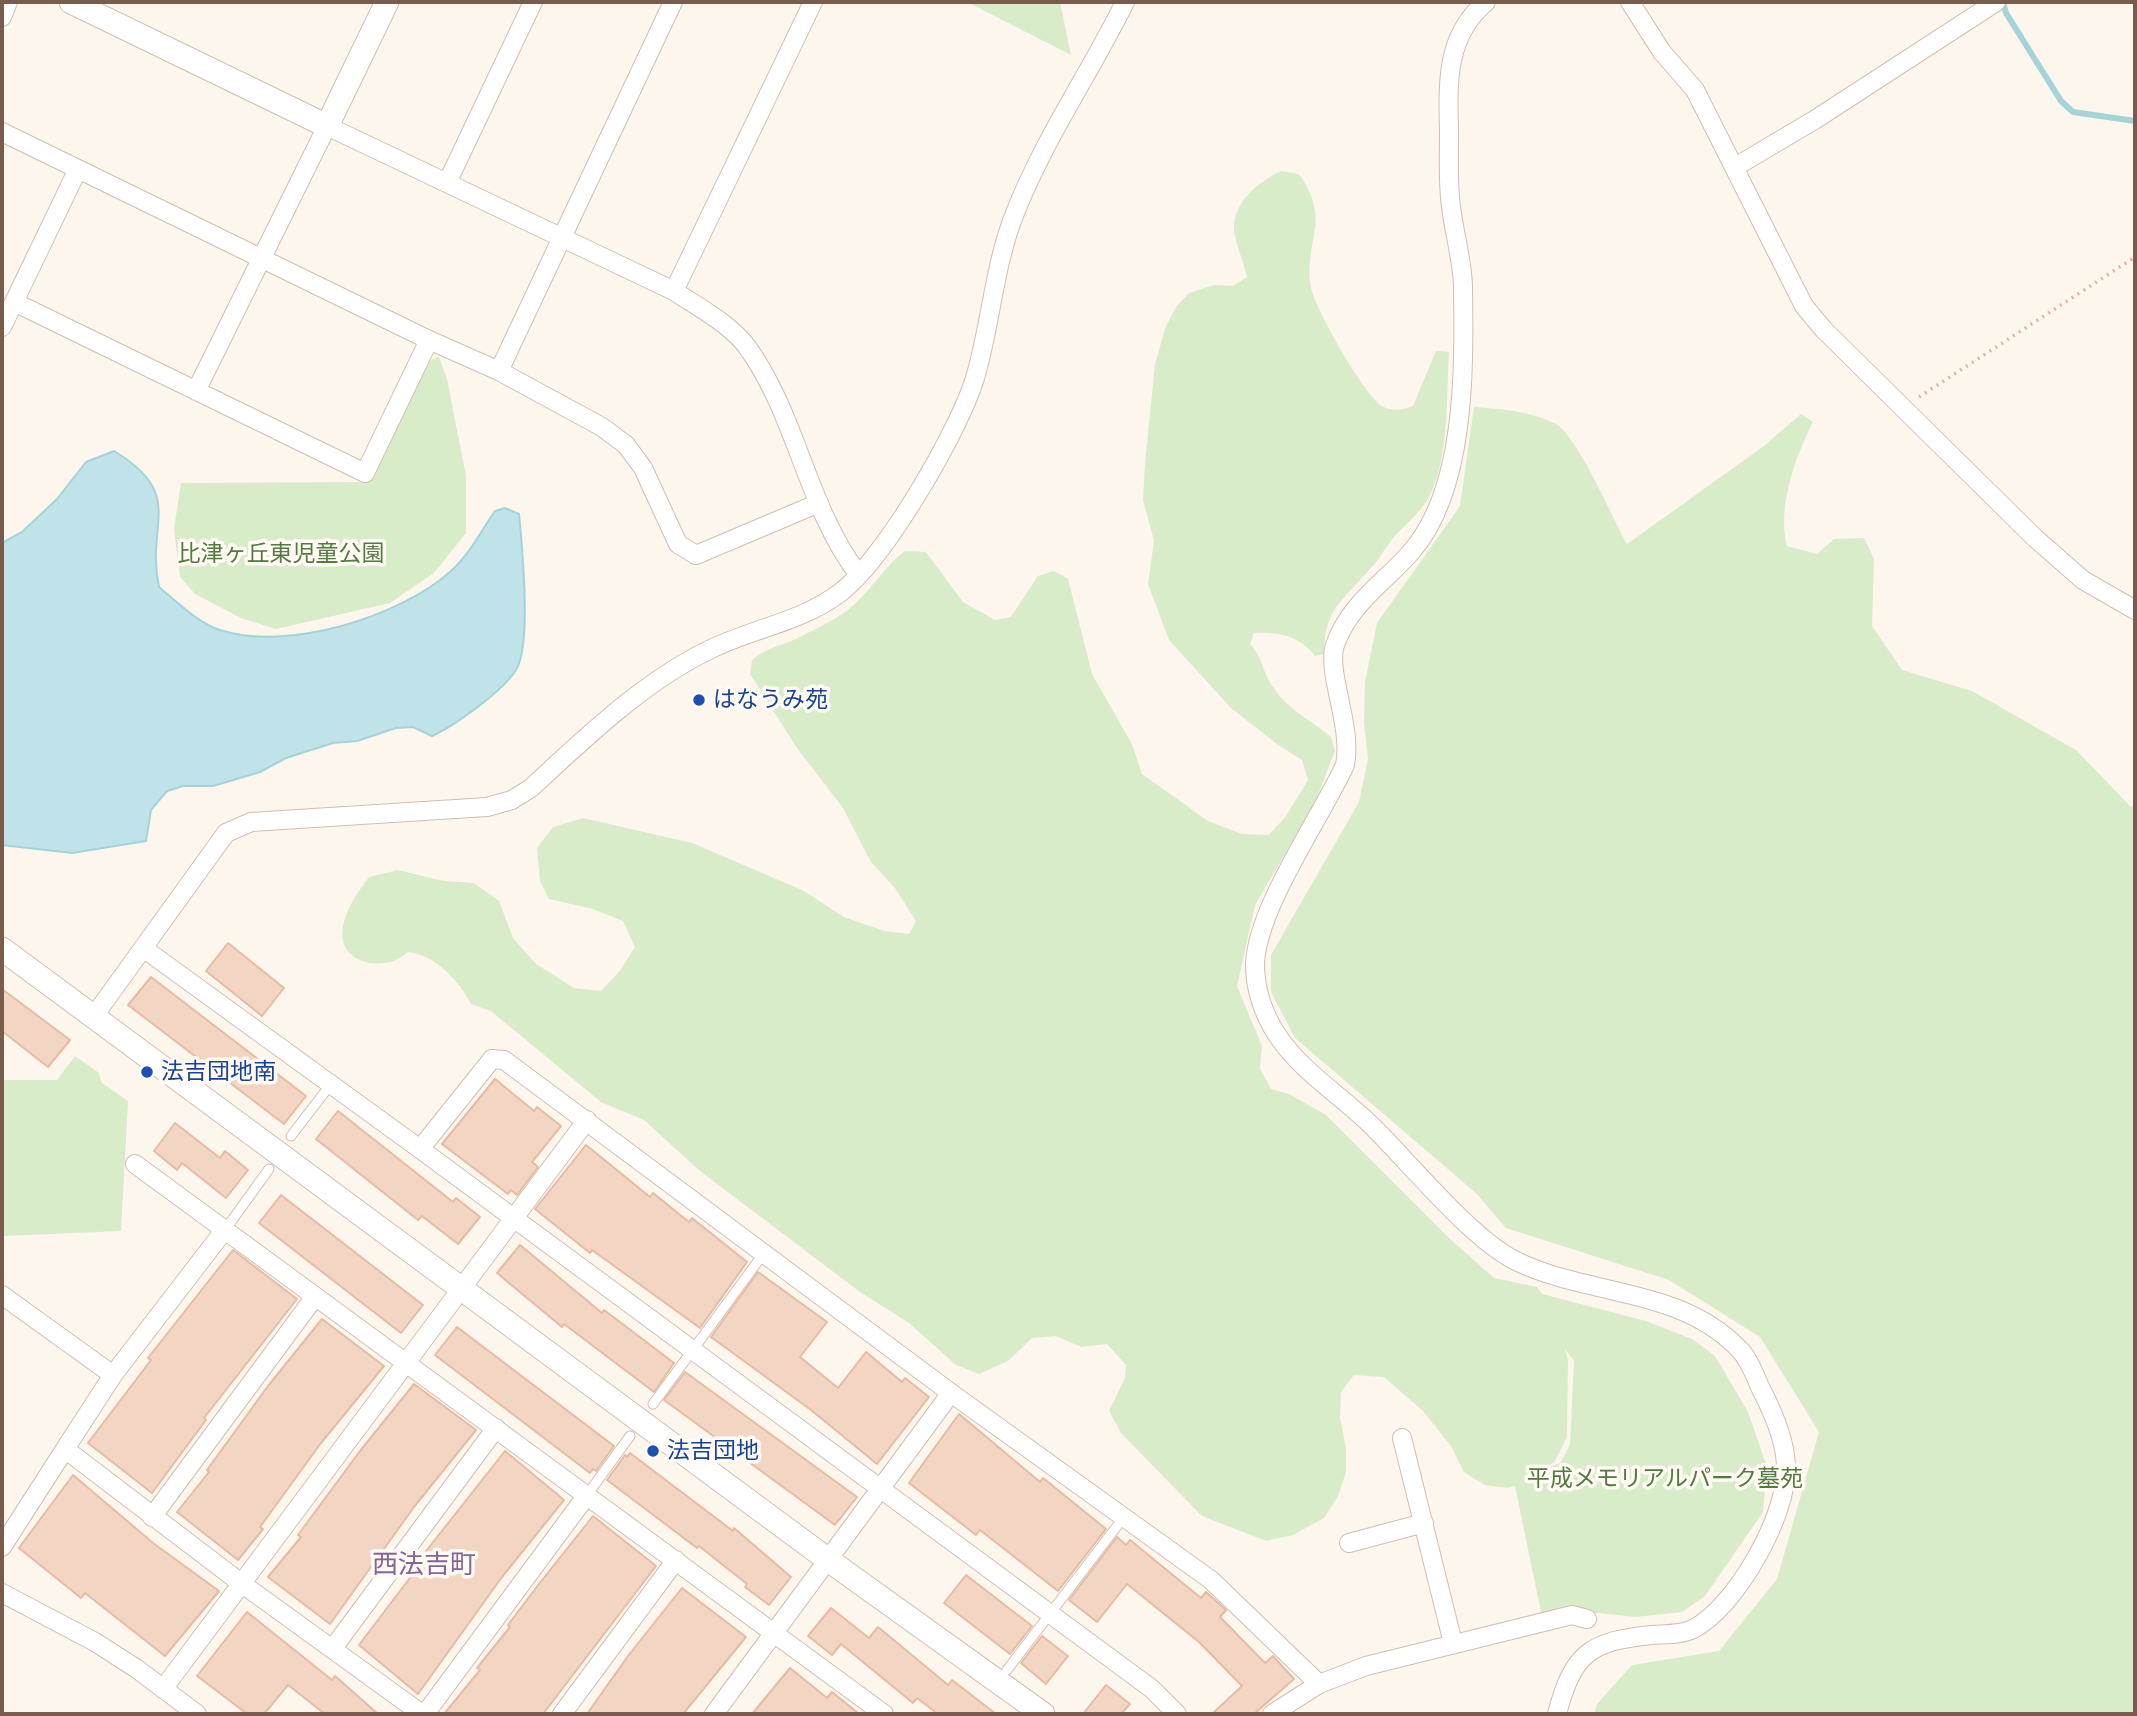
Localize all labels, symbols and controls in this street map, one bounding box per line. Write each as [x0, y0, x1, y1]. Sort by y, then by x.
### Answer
park label: 比津ヶ丘東児童公園 [178, 540, 384, 568]
place label: はなうみ苑 [713, 686, 828, 714]
marker: はなうみ苑 [691, 692, 707, 708]
place label: 法吉団地南 [161, 1058, 276, 1086]
marker: 法吉団地南 [139, 1064, 155, 1080]
place label: 法吉団地 [667, 1437, 759, 1465]
marker: 法吉団地 [645, 1443, 661, 1459]
park label: 平成メモリアルパーク墓苑 [1527, 1465, 1803, 1493]
district label: 西法吉町 [372, 1549, 476, 1581]

